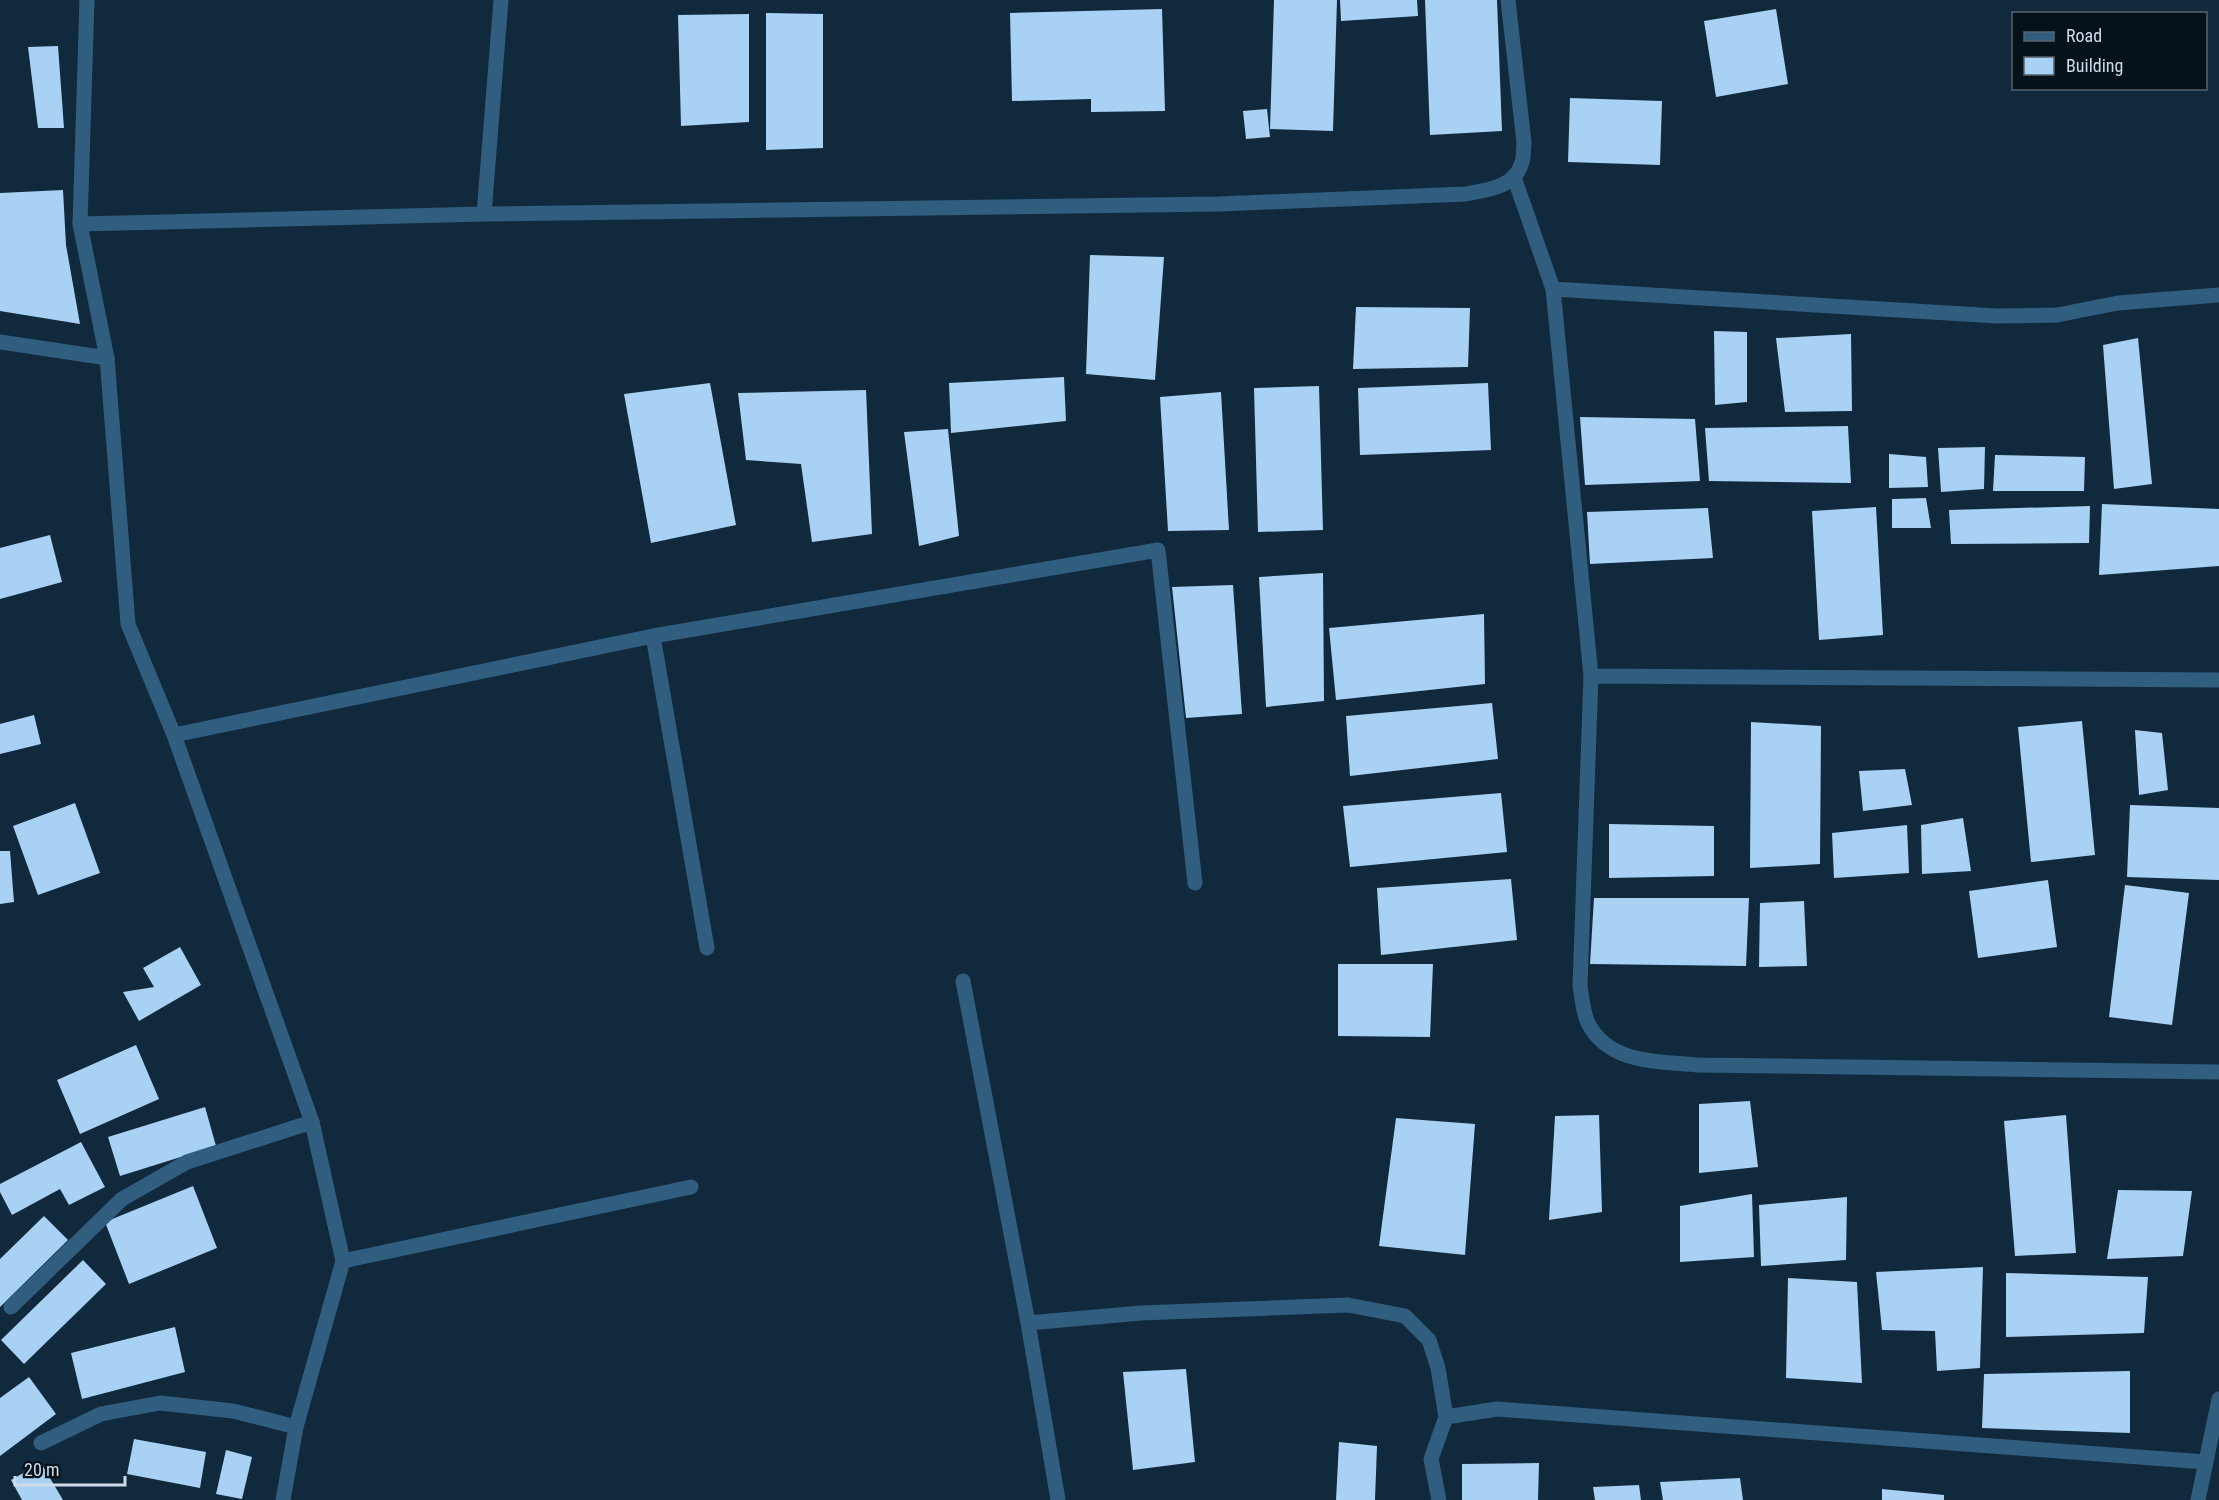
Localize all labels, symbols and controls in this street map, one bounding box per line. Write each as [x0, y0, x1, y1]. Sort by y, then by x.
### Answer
legend [2012, 12, 2207, 90]
text: Road [2066, 25, 2102, 46]
text: Building [2066, 55, 2123, 76]
scale bar [15, 1449, 124, 1487]
text: 20 m [24, 1459, 59, 1480]

